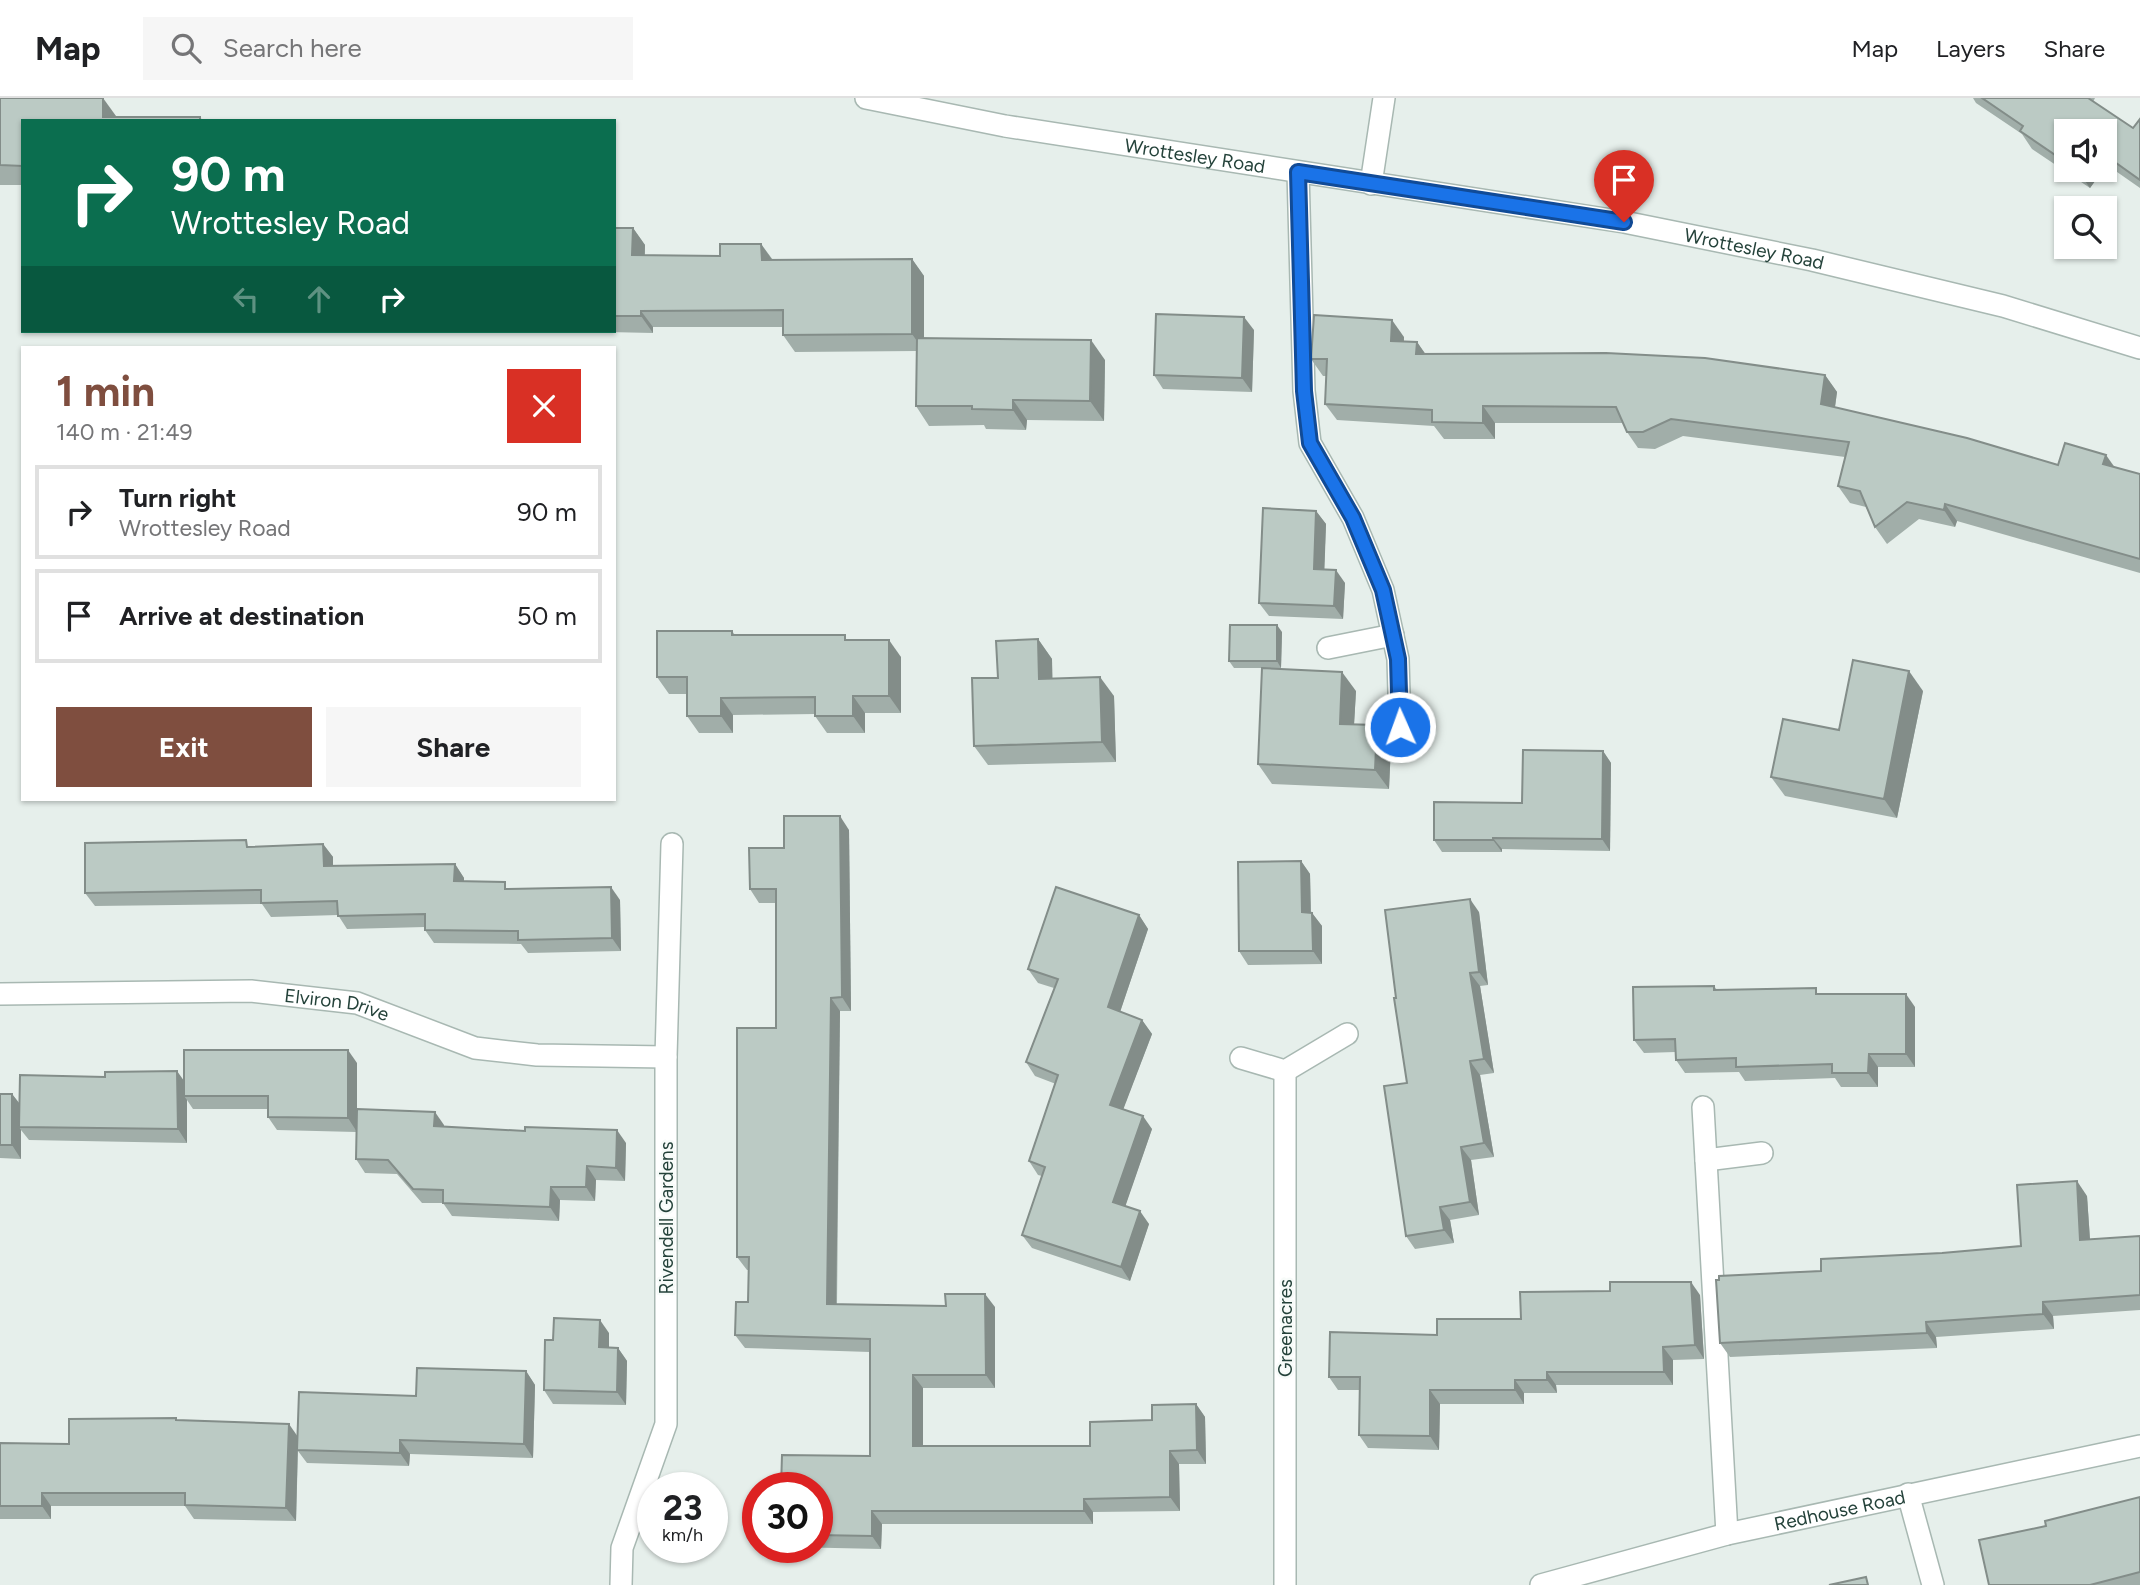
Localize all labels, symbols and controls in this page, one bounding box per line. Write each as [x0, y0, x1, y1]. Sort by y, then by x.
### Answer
search box [143, 17, 633, 80]
text: Map [35, 29, 101, 68]
icon: search [167, 29, 205, 67]
text: Search here [223, 32, 362, 64]
text: Map [1851, 34, 1898, 63]
text: Layers [1936, 34, 2005, 63]
text: Share [2043, 34, 2105, 63]
map controls [2054, 119, 2117, 259]
button: sound [2054, 119, 2117, 182]
street label: Wrottesley Road [1123, 134, 1267, 178]
text: 90 m [171, 144, 286, 203]
icon: right [56, 147, 147, 238]
pin [1594, 150, 1654, 222]
icon: arrive [1605, 161, 1643, 199]
button: search [2054, 196, 2117, 259]
text: Wrottesley Road [171, 204, 410, 242]
street label: Wrottesley Road [1682, 223, 1826, 274]
icon: left [227, 280, 265, 318]
icon: ahead [300, 280, 338, 318]
icon: right [373, 280, 411, 318]
text: 1 min [56, 366, 155, 417]
button: close [507, 369, 581, 443]
text: 140 m · 21:49 [56, 418, 192, 446]
text: Turn right [119, 482, 236, 514]
icon: right [60, 493, 98, 531]
text: 90 m [517, 496, 577, 528]
text: Wrottesley Road [119, 514, 291, 542]
icon: arrive [60, 597, 98, 635]
text: Arrive at destination [119, 600, 364, 632]
text: 50 m [517, 600, 577, 632]
position arrow [1363, 690, 1437, 764]
button: Exit [56, 707, 312, 787]
button: Share [326, 707, 581, 787]
street label: Elviron Drive [283, 984, 392, 1026]
street label: Rivendell Gardens [655, 1141, 678, 1295]
street label: Greenacres [1274, 1279, 1297, 1377]
speed limit sign: 30 [742, 1472, 833, 1563]
street label: Redhouse Road [1772, 1485, 1907, 1536]
text: 23 [663, 1487, 702, 1529]
text: km/h [662, 1524, 703, 1546]

